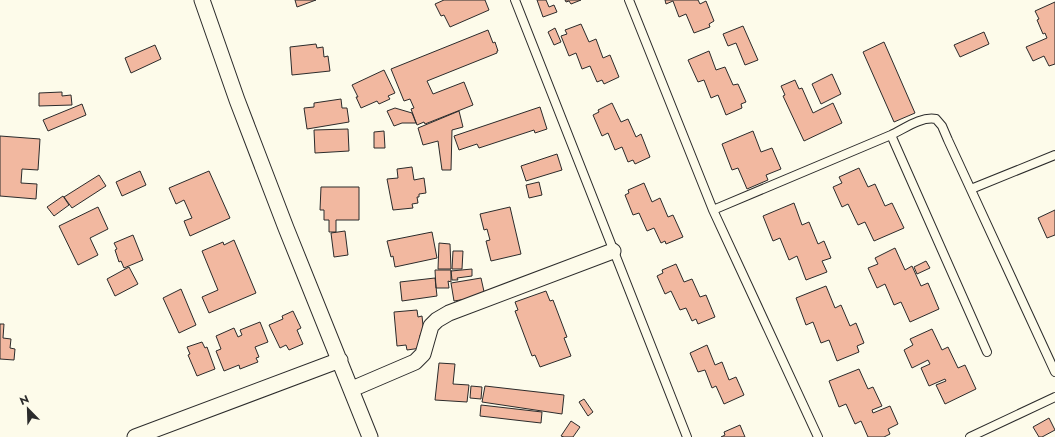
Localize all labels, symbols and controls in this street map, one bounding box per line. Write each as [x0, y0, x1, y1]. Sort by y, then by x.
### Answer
north arrow [8, 389, 48, 429]
text: N [17, 391, 31, 409]

